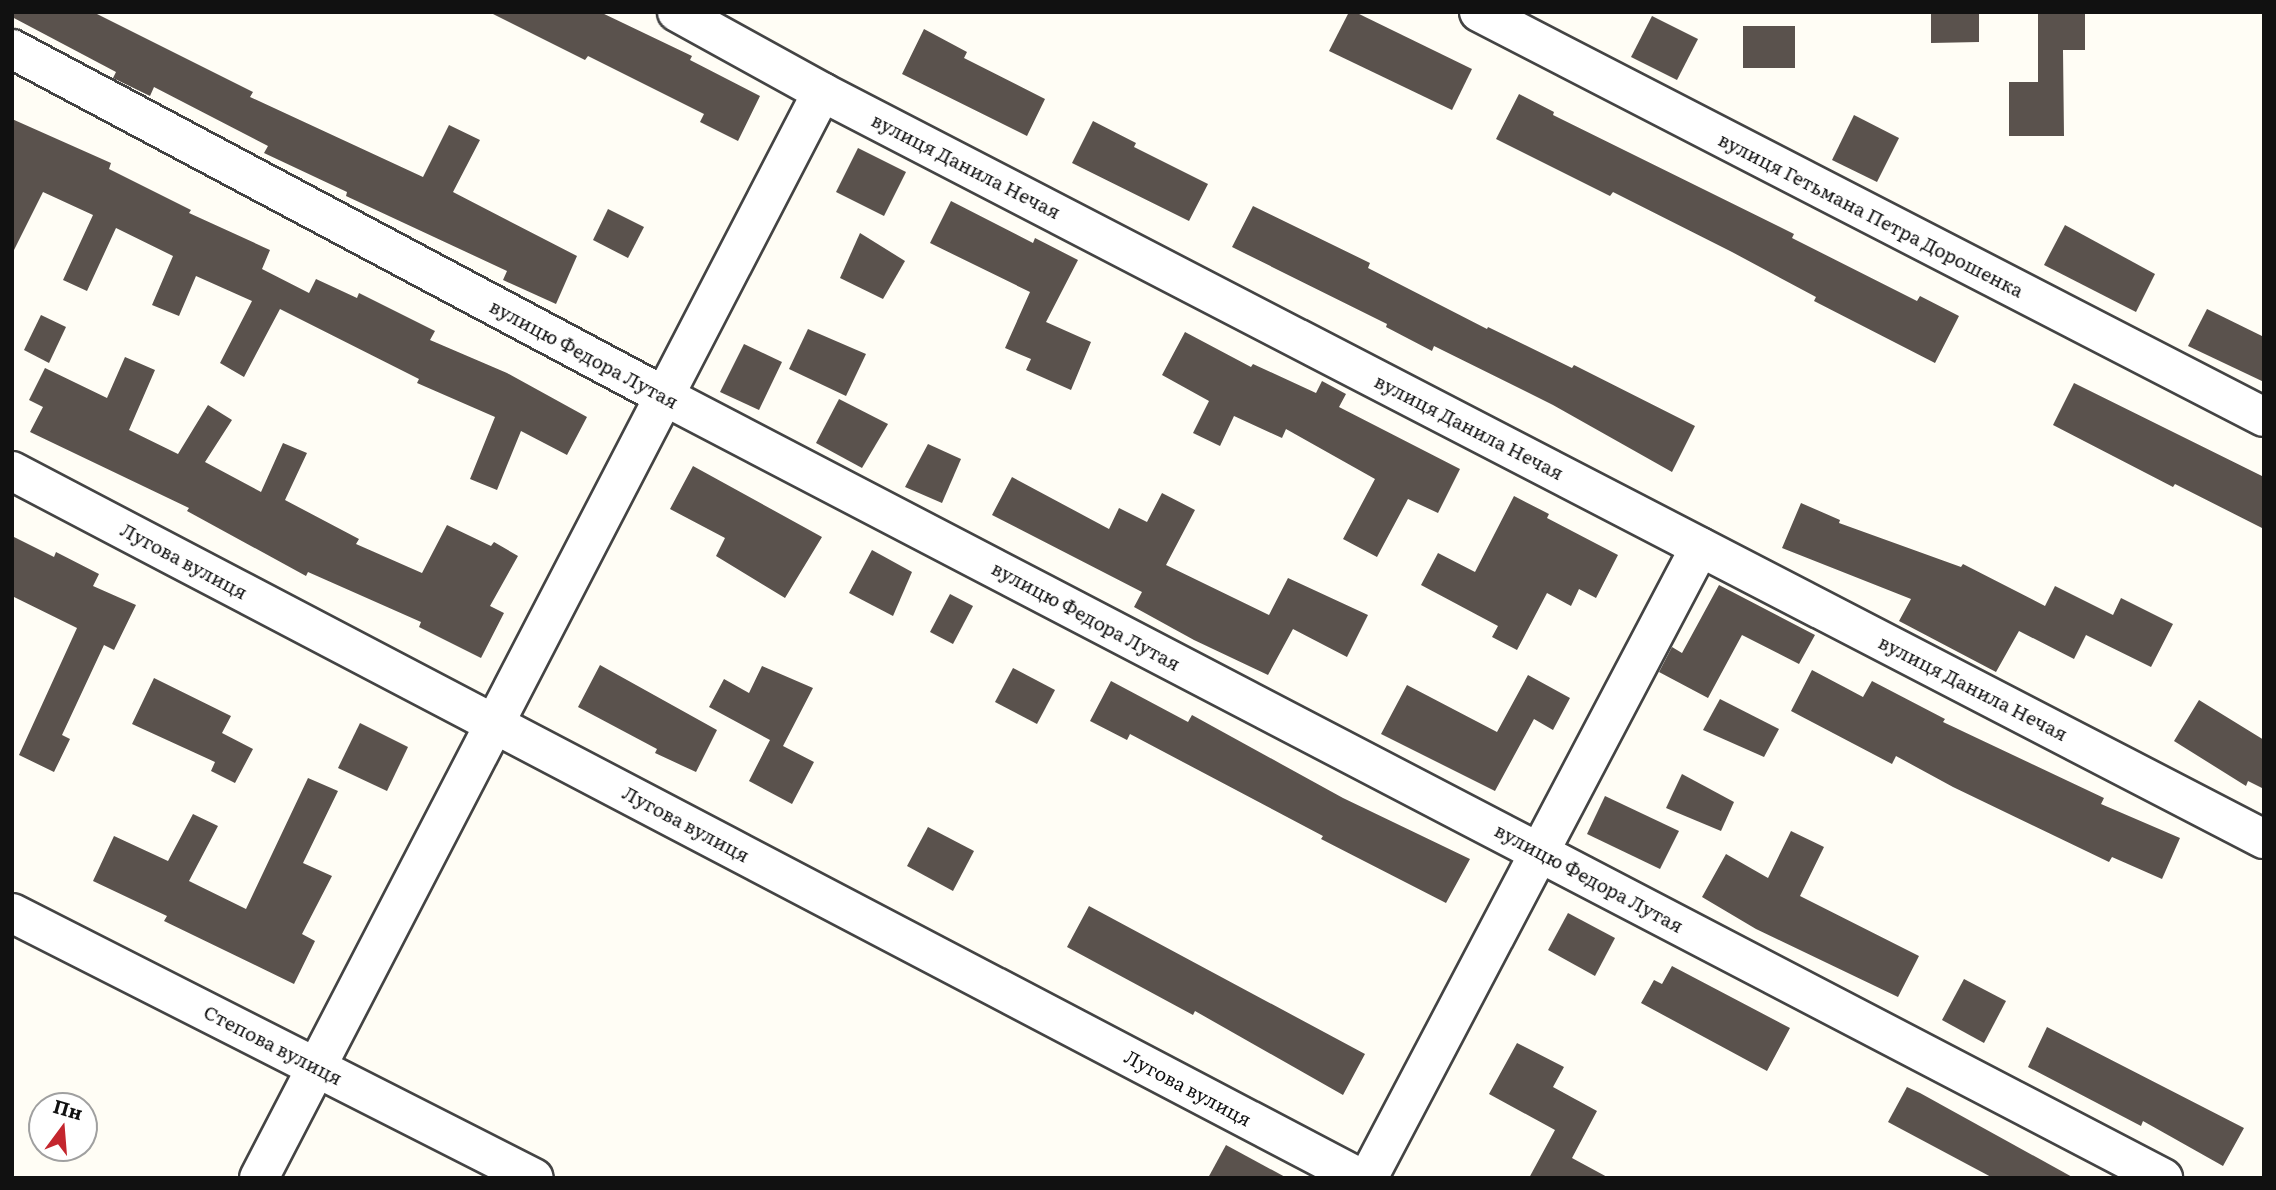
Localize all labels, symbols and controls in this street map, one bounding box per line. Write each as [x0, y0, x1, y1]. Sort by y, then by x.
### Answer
street label: вулиця Данила Нечая [868, 108, 1064, 224]
street label: вулиця Гетьмана Петра Дорошенка [1715, 128, 2027, 302]
street label: вулицю Федора Лутая [486, 295, 682, 413]
street label: вулиця Данила Нечая [1371, 369, 1567, 485]
street label: Лугова вулиця [117, 518, 251, 604]
street label: вулицю Федора Лутая [988, 557, 1184, 675]
street label: вулиця Данила Нечая [1875, 630, 2071, 746]
street label: Лугова вулиця [619, 781, 753, 867]
street label: вулицю Федора Лутая [1491, 819, 1687, 937]
street label: Степова вулиця [200, 1000, 346, 1090]
street label: Лугова вулиця [1121, 1045, 1255, 1131]
text: Пн [50, 1091, 86, 1126]
north arrow [28, 1092, 98, 1162]

